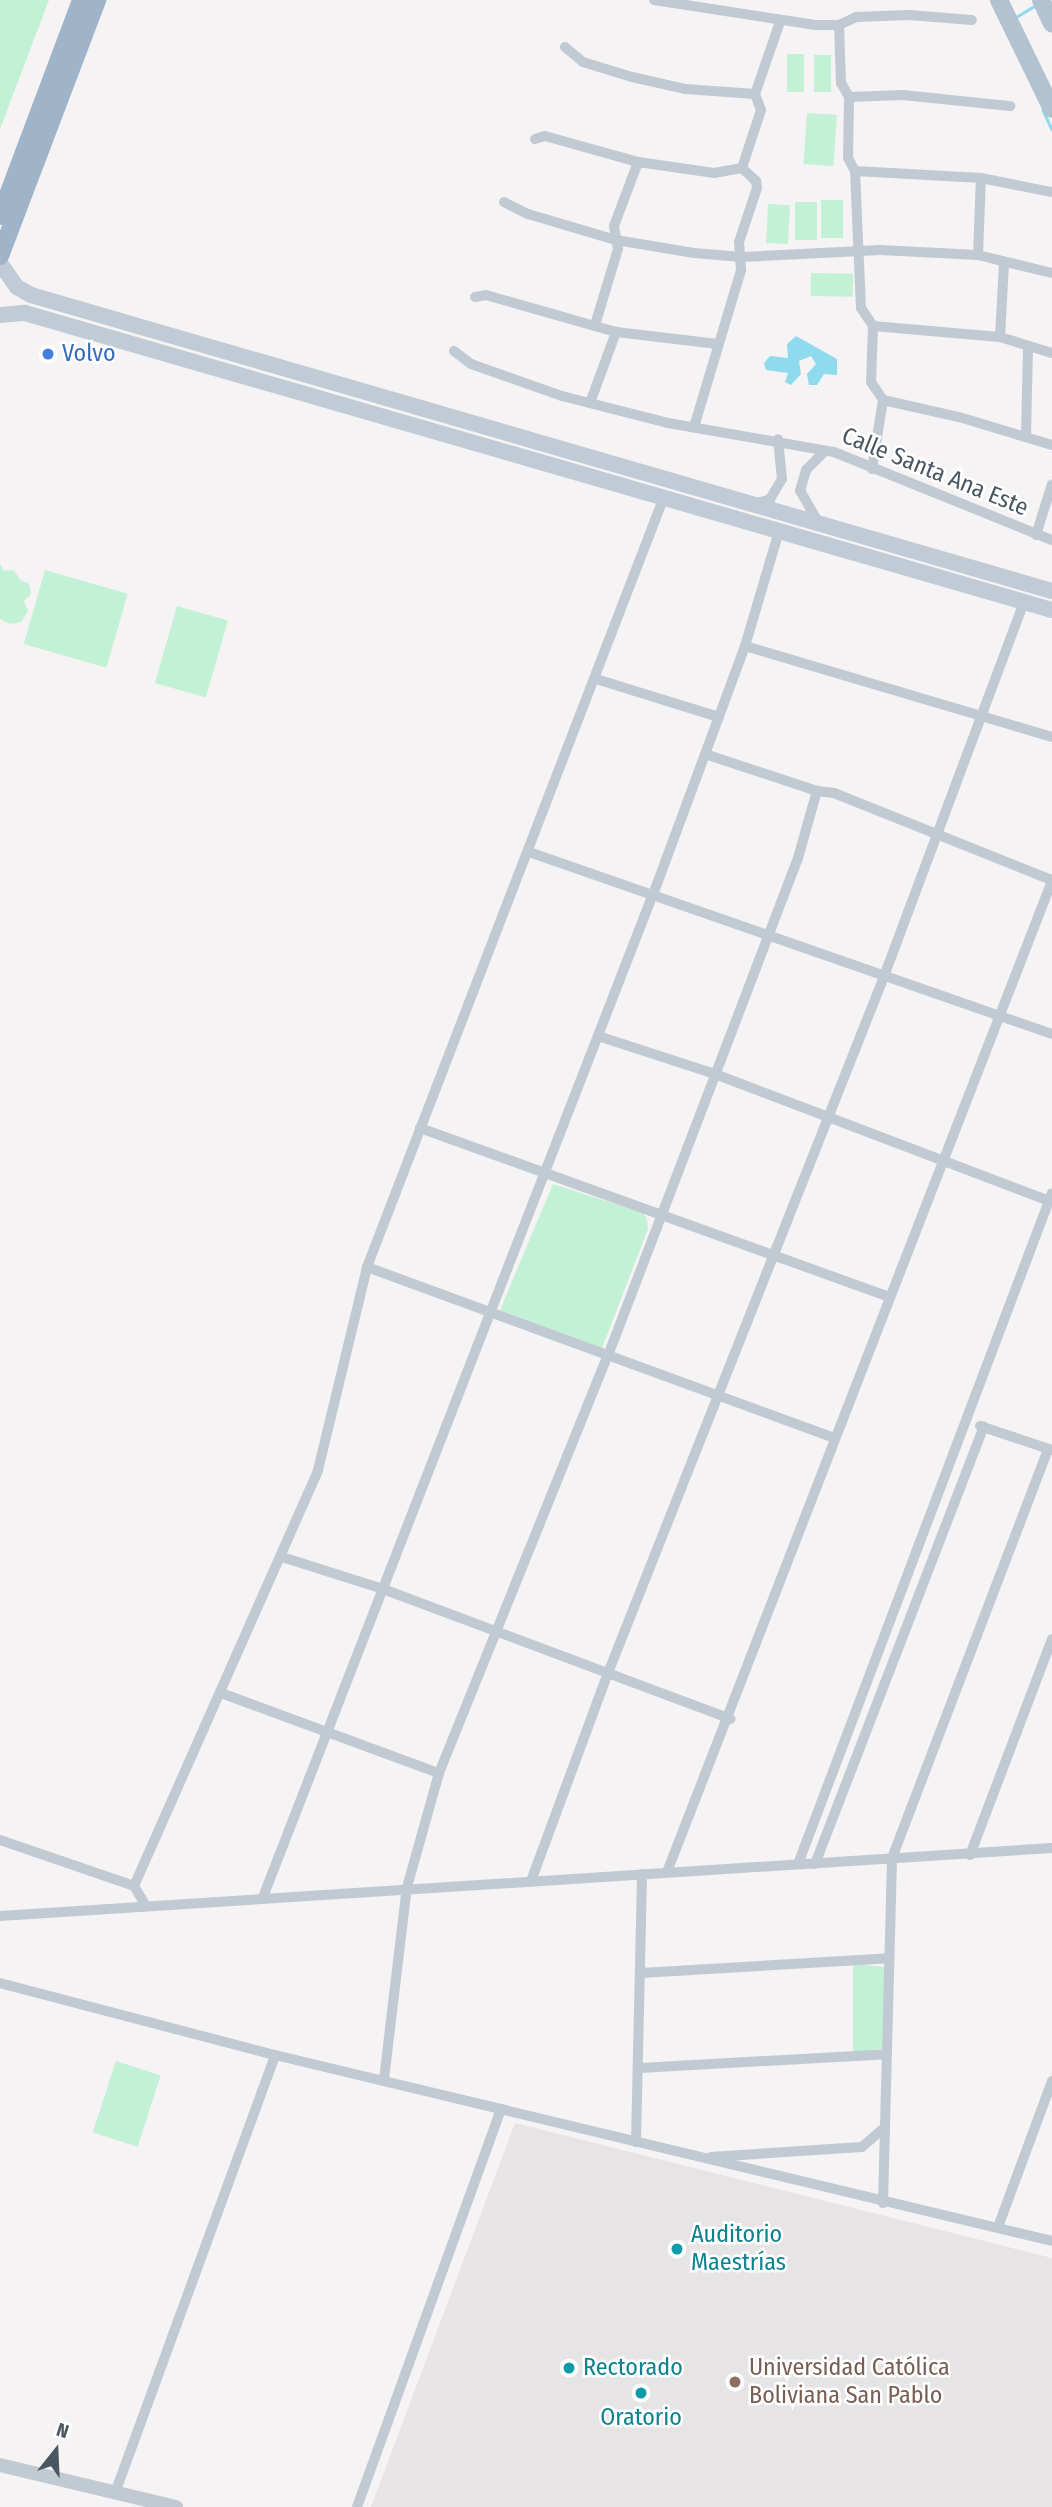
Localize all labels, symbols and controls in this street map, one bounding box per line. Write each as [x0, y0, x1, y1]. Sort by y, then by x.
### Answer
place label: Volvo [62, 340, 116, 368]
marker: Volvo [40, 346, 56, 362]
street label: Calle Santa Ana Este [838, 422, 1032, 522]
place label: Auditorio Maestrías [691, 2221, 786, 2277]
marker: Auditorio Maestrías [669, 2241, 685, 2257]
place label: Rectorado [583, 2354, 683, 2382]
place label: Universidad Católica Boliviana San Pablo [749, 2354, 950, 2410]
marker: Rectorado [561, 2360, 577, 2376]
marker: Universidad Católica Boliviana San Pablo [727, 2374, 743, 2390]
marker: Oratorio [633, 2385, 649, 2401]
place label: Oratorio [600, 2404, 682, 2432]
north arrow [21, 2416, 91, 2486]
text: N [54, 2418, 72, 2443]

